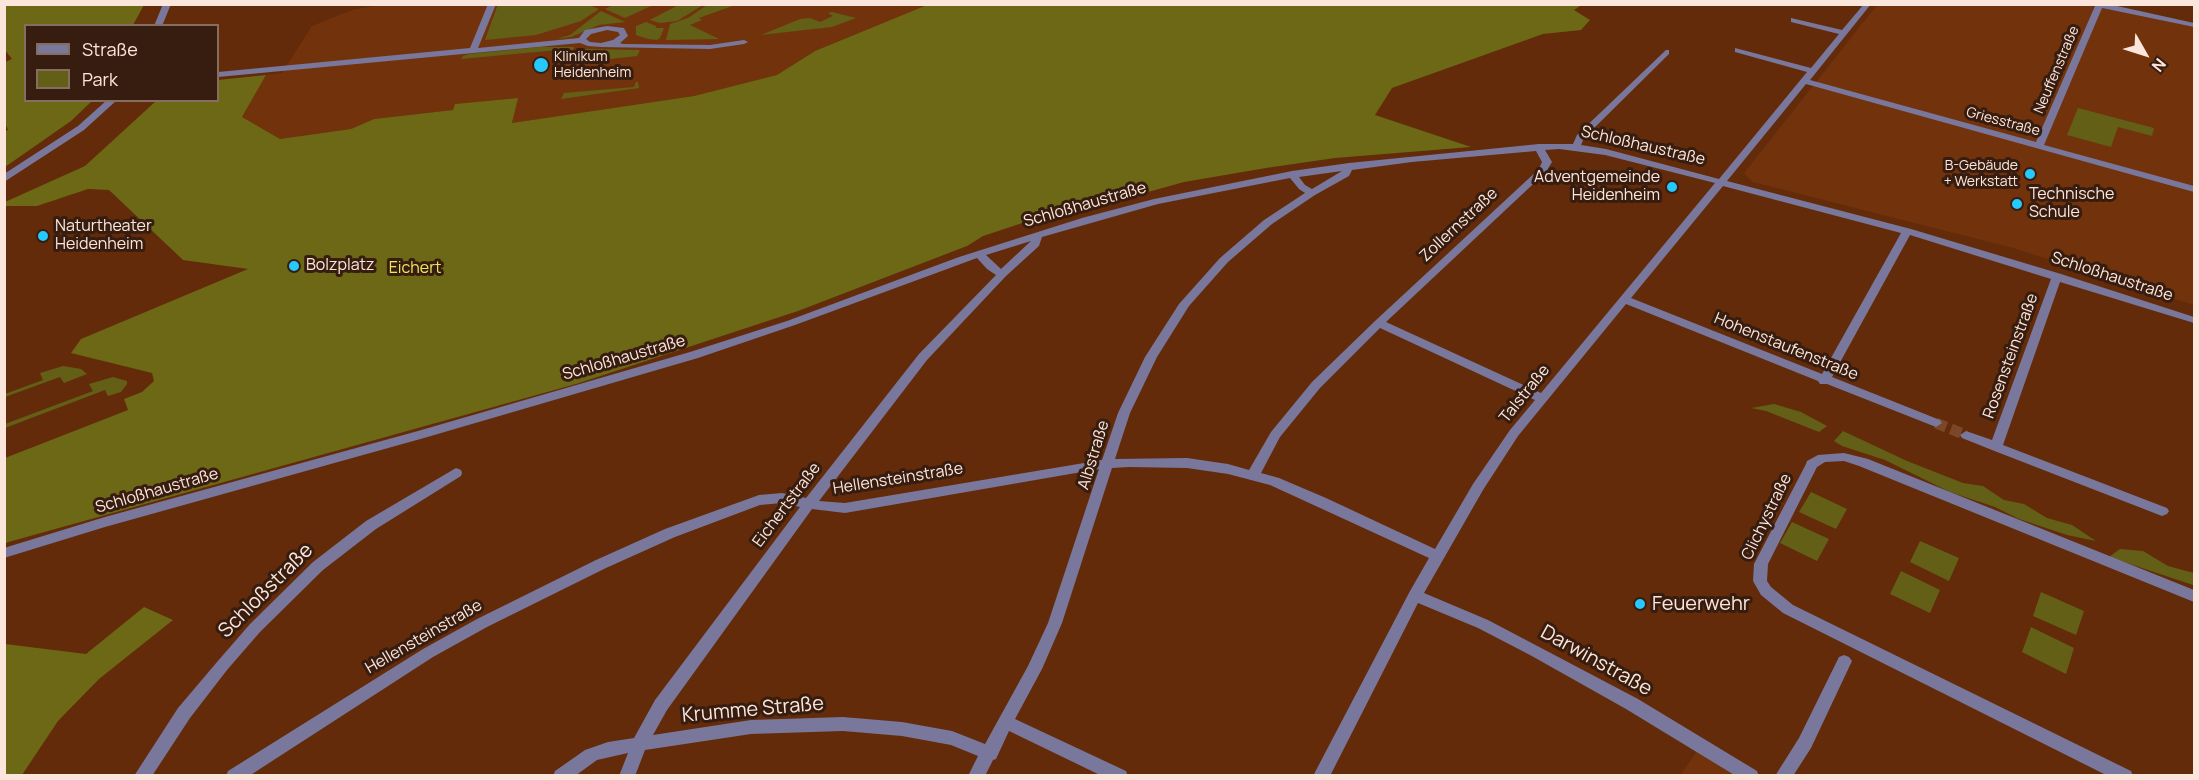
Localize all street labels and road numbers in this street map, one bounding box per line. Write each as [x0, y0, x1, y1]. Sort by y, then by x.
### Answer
street label: Neuffenstraße [2031, 24, 2083, 116]
street label: Griesstraße [1964, 104, 2042, 140]
street label: Schloßhaustraße [1579, 122, 1707, 170]
street label: Schloßhaustraße [1021, 178, 1149, 232]
street label: Zollernstraße [1416, 184, 1502, 266]
street label: Schloßhaustraße [2049, 248, 2175, 306]
street label: Rosensteinstraße [1979, 291, 2043, 421]
street label: Hohenstaufenstraße [1711, 309, 1861, 385]
street label: Schloßhaustraße [560, 331, 688, 385]
street label: Talstraße [1496, 361, 1554, 427]
street label: Albstraße [1074, 418, 1114, 492]
street label: Eichertstraße [749, 459, 825, 551]
street label: Hellensteinstraße [832, 459, 964, 499]
street label: Schloßhaustraße [93, 464, 221, 518]
street label: Clichystraße [1738, 471, 1796, 563]
street label: Schloßstraße [214, 539, 318, 643]
street label: Hellensteinstraße [362, 596, 486, 678]
street label: Darwinstraße [1536, 621, 1656, 701]
street label: Krumme Straße [681, 692, 825, 728]

